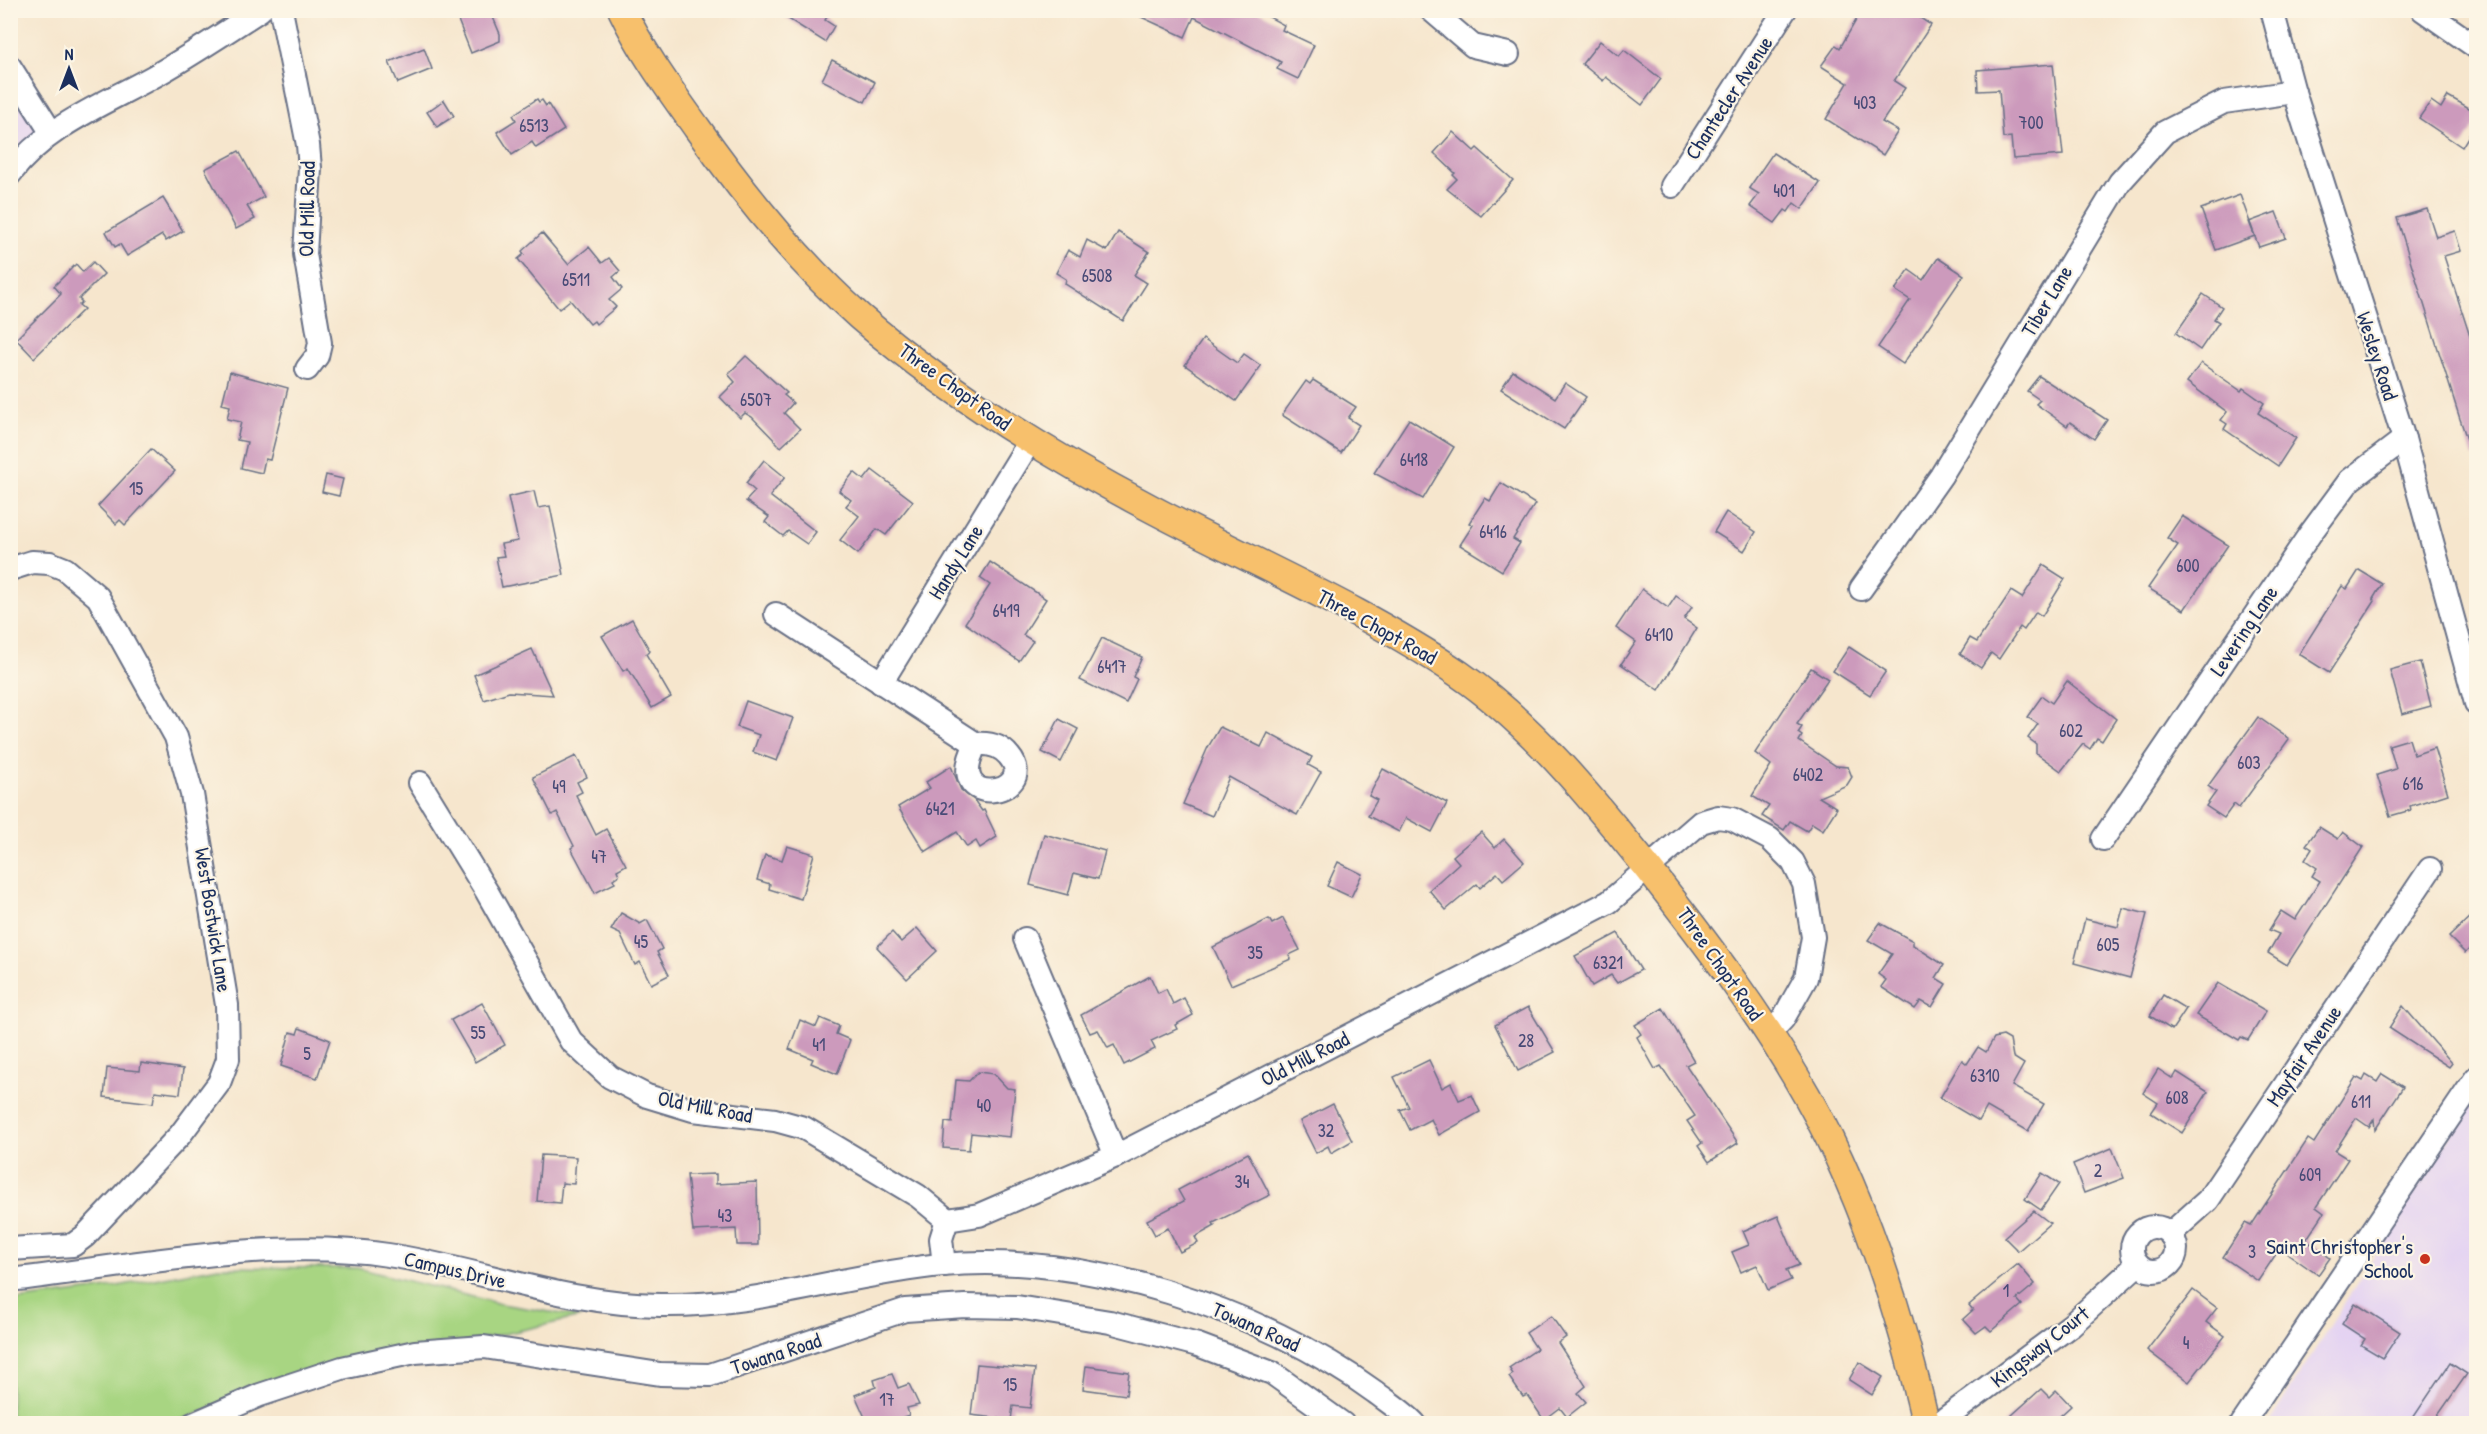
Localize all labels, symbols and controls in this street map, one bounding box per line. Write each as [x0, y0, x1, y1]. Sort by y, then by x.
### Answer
street label: Chantecler Avenue [1678, 30, 1779, 165]
north arrow [39, 39, 99, 99]
text: N [65, 43, 74, 65]
house number: 403 [1854, 90, 1876, 115]
house number: 700 [2018, 110, 2044, 135]
house number: 6513 [519, 113, 549, 138]
street label: Old Mill Road [291, 161, 322, 257]
house number: 401 [1773, 178, 1795, 203]
street label: Tiber Lane [2014, 260, 2079, 342]
house number: 6508 [1082, 263, 1113, 288]
house number: 6511 [562, 267, 590, 292]
street label: Wesley Road [2350, 308, 2405, 404]
street label: Three Chopt Road [893, 336, 1017, 437]
house number: 6507 [740, 387, 772, 412]
house number: 6418 [1400, 447, 1428, 472]
house number: 15 [129, 476, 143, 501]
street label: Handy Lane [921, 519, 990, 605]
house number: 6416 [1479, 519, 1507, 544]
house number: 600 [2176, 553, 2200, 578]
street label: Levering Lane [2203, 580, 2284, 682]
street label: Three Chopt Road [1312, 582, 1442, 671]
house number: 6419 [992, 598, 1020, 623]
house number: 6410 [1645, 622, 1673, 647]
house number: 6417 [1097, 654, 1127, 679]
house number: 602 [2059, 718, 2083, 743]
house number: 603 [2237, 750, 2261, 775]
house number: 6402 [1793, 762, 1824, 787]
house number: 616 [2403, 771, 2423, 796]
house number: 49 [552, 774, 566, 799]
house number: 6421 [926, 796, 954, 821]
house number: 47 [591, 844, 607, 869]
street label: West Bostwick Lane [188, 846, 239, 994]
street label: Three Chopt Road [1671, 901, 1770, 1026]
house number: 45 [634, 929, 649, 954]
house number: 605 [2097, 932, 2120, 957]
house number: 35 [1247, 940, 1263, 965]
house number: 6321 [1593, 950, 1623, 975]
street label: Mayfair Avenue [2259, 999, 2348, 1112]
house number: 55 [470, 1020, 486, 1045]
street label: Old Mill Road [1256, 1024, 1354, 1093]
house number: 28 [1518, 1028, 1534, 1053]
house number: 41 [812, 1032, 826, 1057]
house number: 5 [303, 1041, 311, 1066]
house number: 6310 [1970, 1063, 2000, 1088]
street label: Old Mill Road [655, 1083, 755, 1130]
house number: 608 [2165, 1085, 2189, 1110]
house number: 611 [2351, 1089, 2371, 1114]
house number: 40 [977, 1093, 991, 1118]
house number: 32 [1318, 1118, 1335, 1143]
house number: 2 [2094, 1158, 2103, 1183]
house number: 609 [2299, 1162, 2321, 1187]
house number: 34 [1235, 1169, 1250, 1194]
house number: 43 [718, 1203, 732, 1228]
place label: Saint Christopher's School [2266, 1232, 2413, 1285]
house number: 3 [2248, 1239, 2256, 1264]
street label: Campus Drive [401, 1244, 509, 1295]
marker: Saint Christopher's School [2418, 1252, 2432, 1266]
house number: 1 [2003, 1278, 2009, 1303]
street label: Towana Road [1208, 1294, 1305, 1359]
street label: Kingsway Court [1984, 1298, 2096, 1394]
street label: Towana Road [727, 1325, 825, 1382]
house number: 4 [2183, 1330, 2190, 1355]
house number: 15 [1003, 1372, 1017, 1397]
house number: 17 [879, 1387, 895, 1412]

